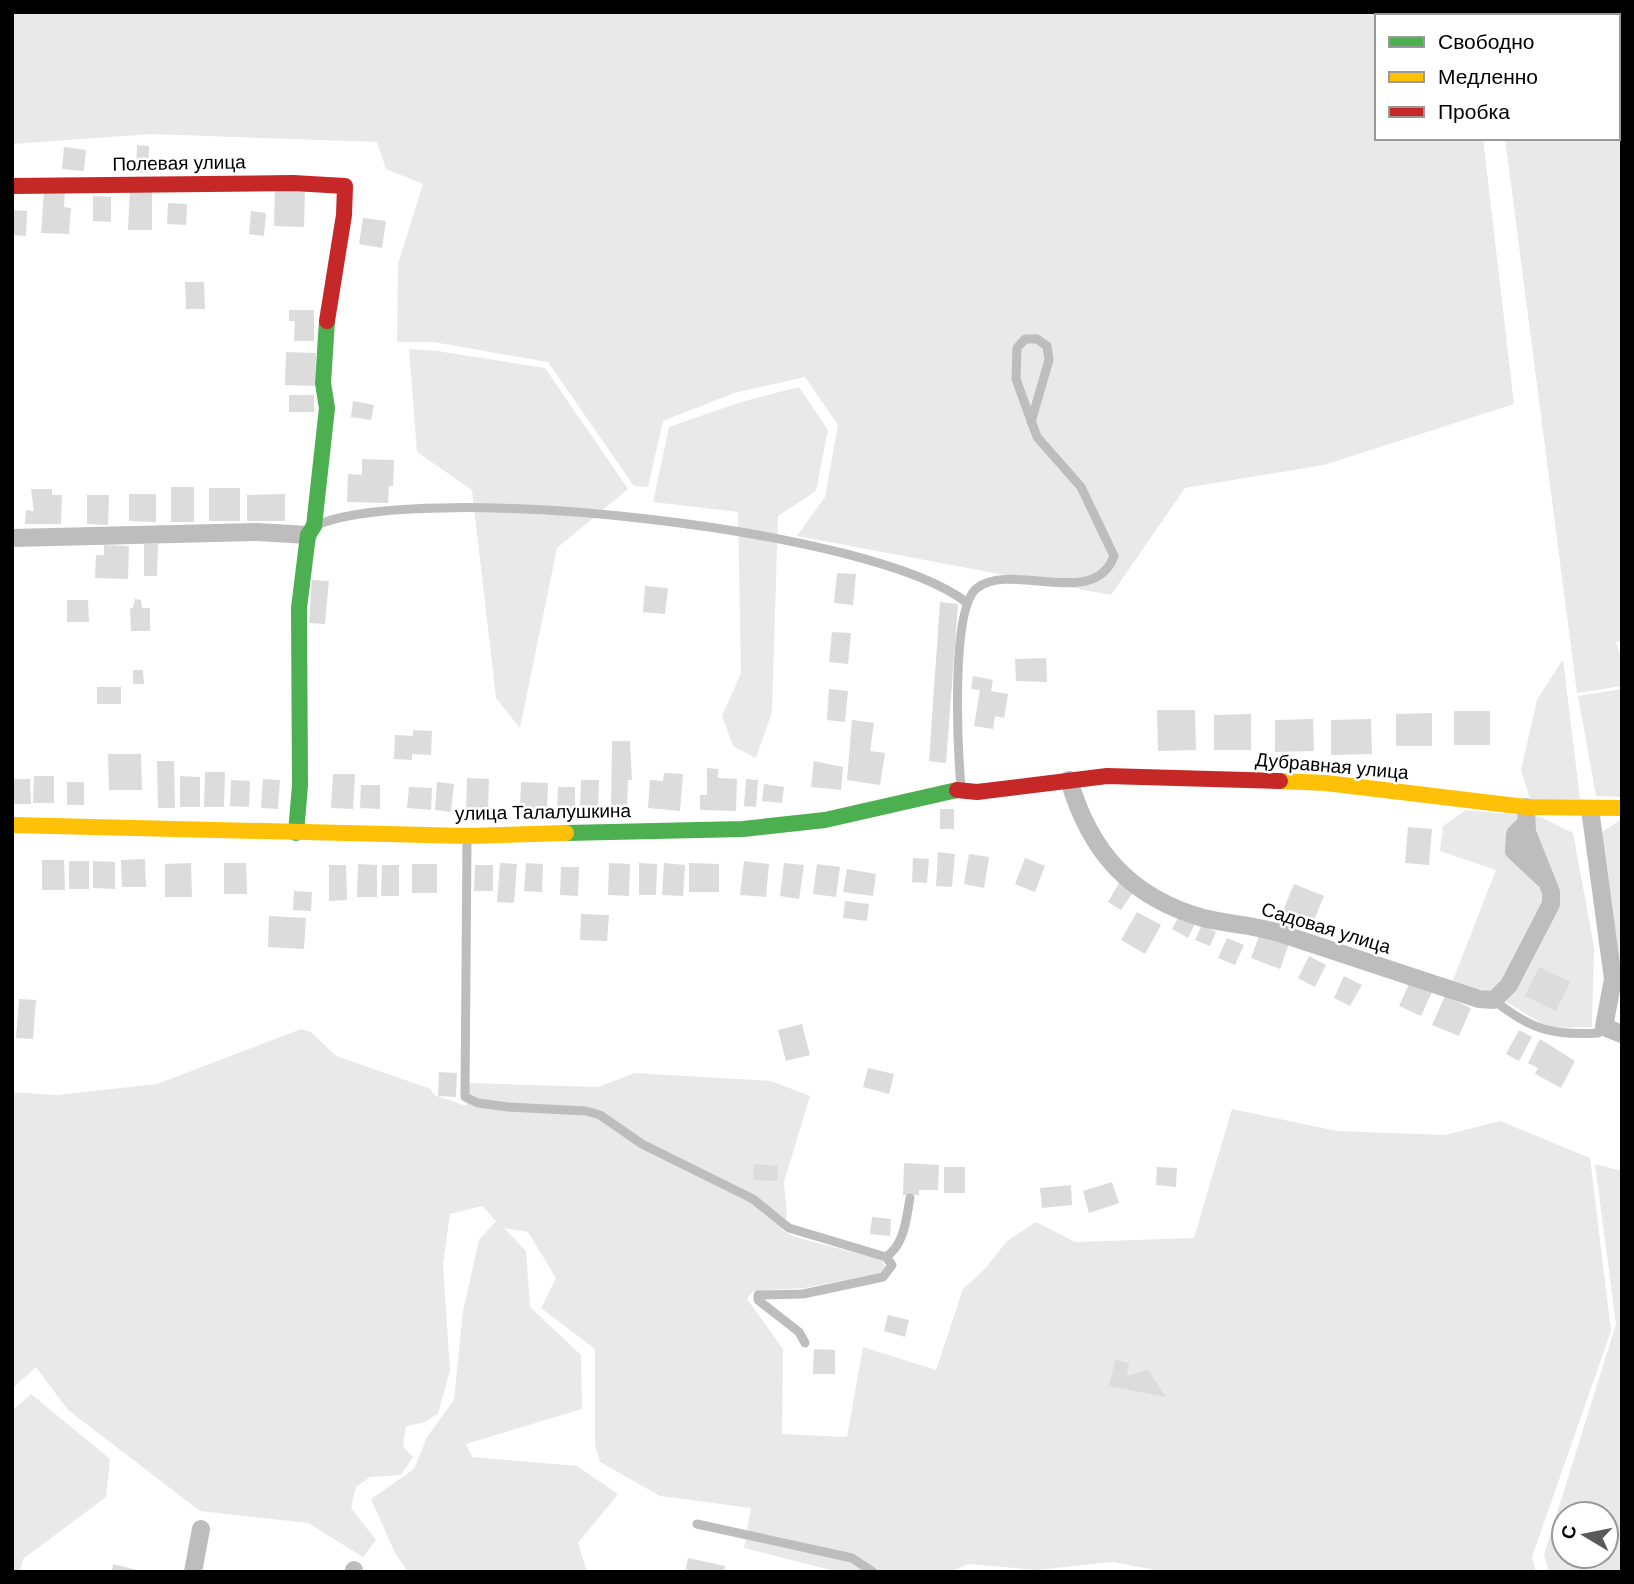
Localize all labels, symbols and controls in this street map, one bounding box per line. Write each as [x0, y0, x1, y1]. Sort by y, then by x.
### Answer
legend [1375, 14, 1620, 140]
text: Свободно [1438, 28, 1535, 56]
text: Медленно [1438, 63, 1538, 91]
text: Пробка [1438, 98, 1510, 126]
street label: Полевая улица [112, 149, 246, 177]
street label: Дубравная улица [1254, 747, 1410, 785]
street label: улица Талалушкина [455, 798, 632, 826]
street label: Садовая улица [1258, 896, 1394, 960]
north arrow [1550, 1500, 1620, 1570]
text: С [1555, 1523, 1582, 1541]

